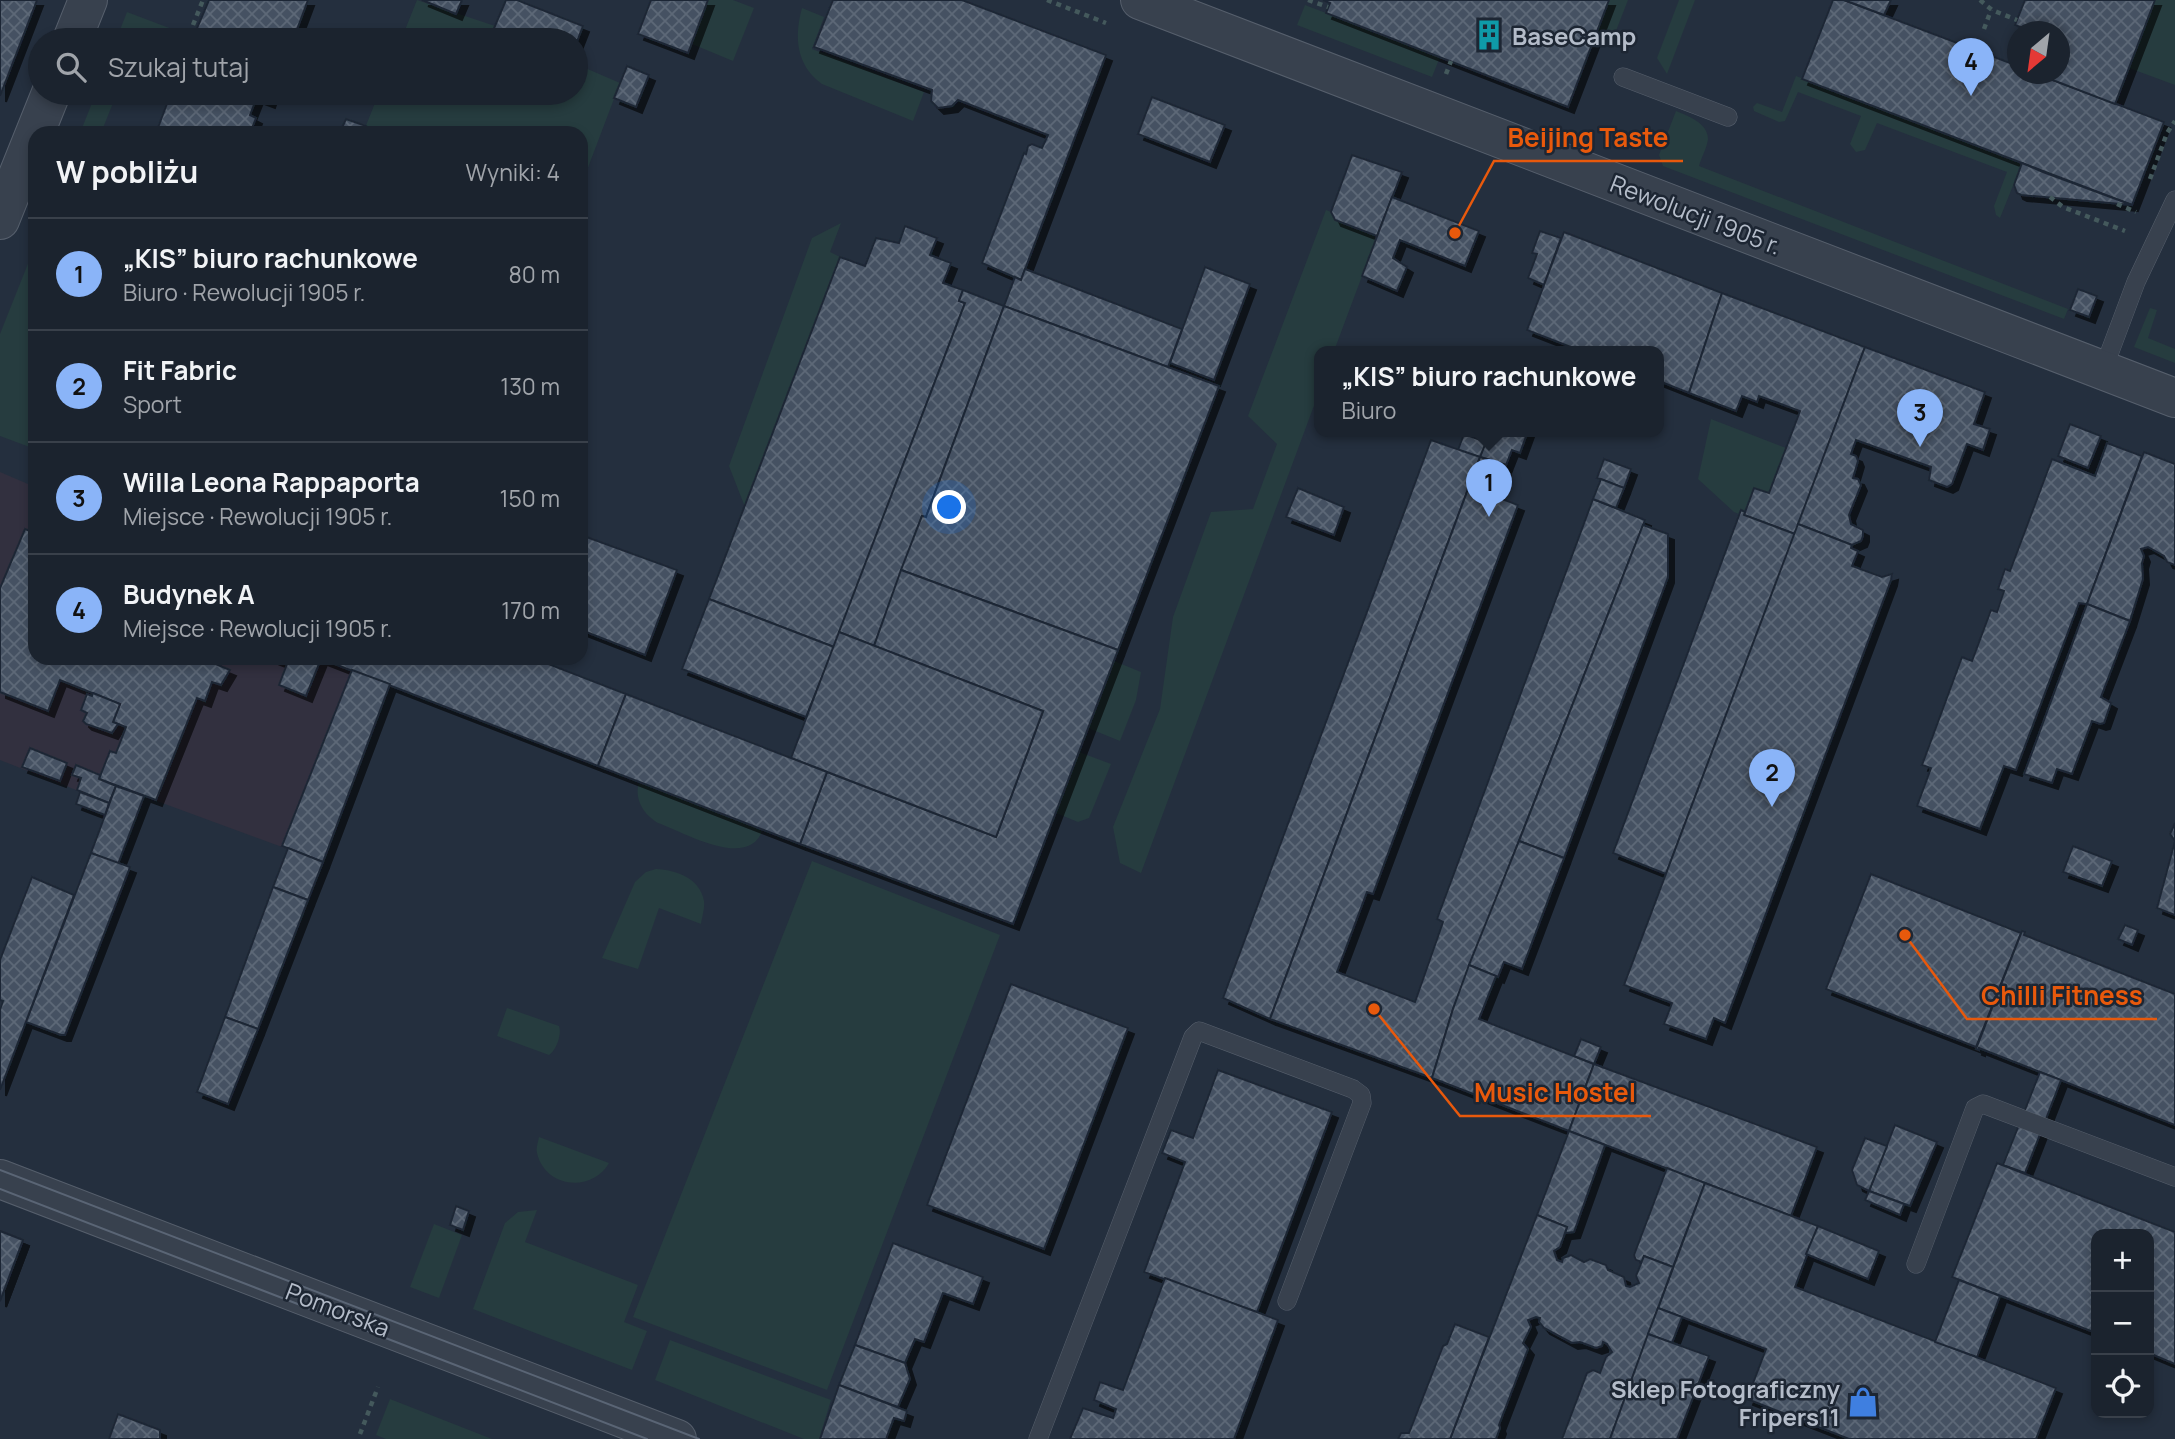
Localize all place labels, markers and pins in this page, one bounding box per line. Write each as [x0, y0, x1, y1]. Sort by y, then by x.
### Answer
building icon: BaseCamp [1472, 18, 1506, 52]
place label: BaseCamp [1512, 19, 1636, 52]
pin: 4 [1948, 38, 1994, 96]
callout: Beijing Taste [1494, 114, 1683, 161]
pin: 3 [1897, 389, 1943, 447]
pin: 1 [1466, 459, 1512, 517]
pin: 2 [1749, 749, 1795, 807]
callout: Chilli Fitness [1967, 972, 2157, 1019]
callout: Music Hostel [1460, 1069, 1651, 1116]
place label: Sklep Fotograficzny Fripers11 [1611, 1372, 1841, 1433]
shop icon: Sklep Fotograficzny Fripers11 [1846, 1385, 1880, 1419]

